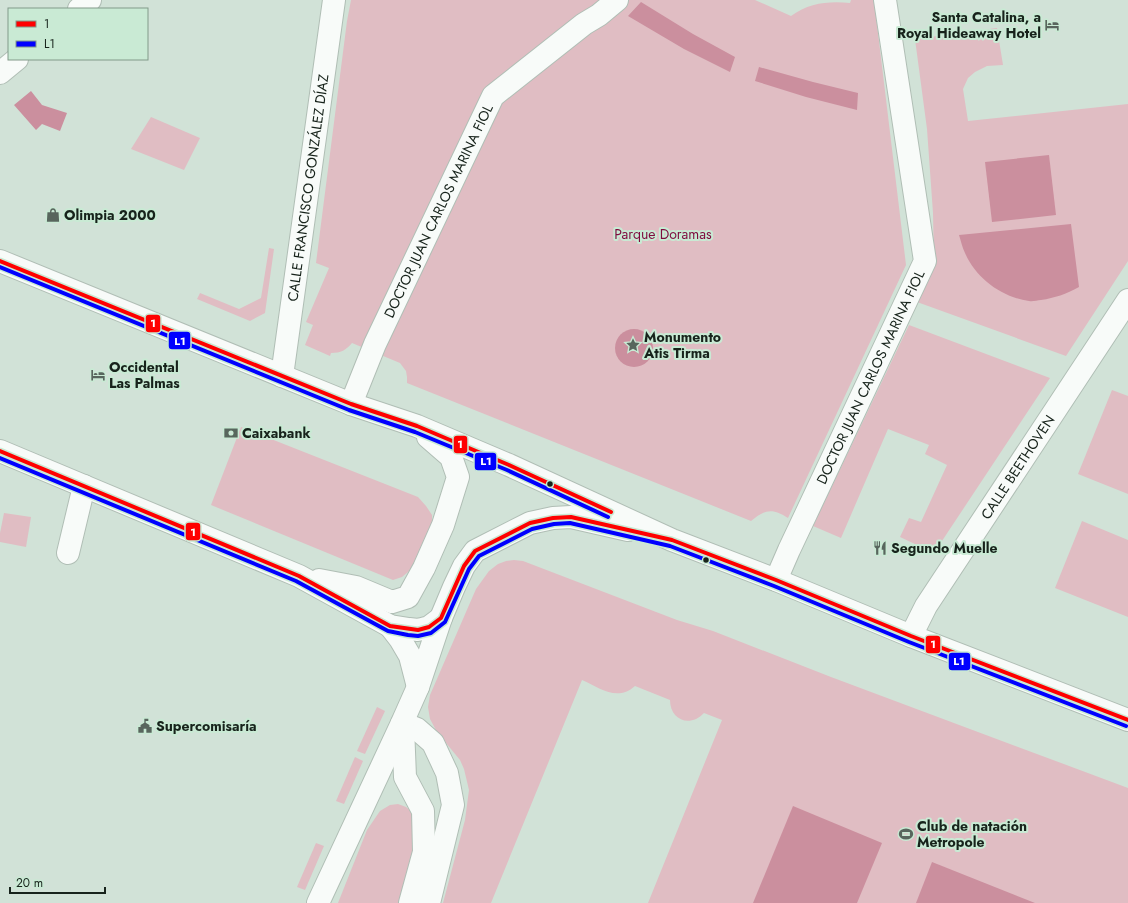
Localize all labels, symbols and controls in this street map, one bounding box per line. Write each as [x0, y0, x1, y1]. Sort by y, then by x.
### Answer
place label: Santa Catalina, a Royal Hideaway Hotel [897, 7, 1041, 43]
legend [8, 8, 148, 60]
text: 1 [44, 15, 49, 33]
hotel icon: Santa Catalina, a Royal Hideaway Hotel [1044, 17, 1060, 33]
text: L1 [44, 35, 55, 53]
street label: CALLE FRANCISCO GONZÁLEZ DÍAZ [282, 73, 334, 303]
street label: DOCTOR JUAN CARLOS MARINA FIOL [379, 100, 498, 321]
place label: Olimpia 2000 [64, 205, 156, 225]
shop icon: Olimpia 2000 [45, 207, 61, 223]
park label: Parque Doramas [614, 224, 712, 244]
street label: DOCTOR JUAN CARLOS MARINA FIOL [812, 266, 930, 487]
line badge: 1 [145, 314, 161, 333]
text: 1 [150, 315, 156, 331]
place label: Monumento Atis Tirma [643, 327, 721, 363]
line badge: L1 [168, 331, 191, 350]
text: L1 [174, 333, 186, 349]
place icon: Monumento Atis Tirma [625, 337, 641, 353]
place label: Occidental Las Palmas [109, 357, 180, 393]
hotel icon: Occidental Las Palmas [90, 367, 106, 383]
street label: CALLE BEETHOVEN [976, 411, 1059, 523]
place label: Caixabank [242, 423, 311, 443]
bank icon: Caixabank [223, 425, 239, 441]
line badge: 1 [453, 435, 468, 454]
text: 1 [457, 436, 463, 452]
line badge: L1 [474, 452, 497, 471]
text: L1 [480, 453, 492, 469]
unlabelled marker [545, 479, 555, 489]
line badge: 1 [185, 522, 201, 541]
text: 1 [190, 524, 196, 540]
place label: Segundo Muelle [891, 538, 998, 558]
restaurant icon: Segundo Muelle [872, 540, 888, 556]
unlabelled marker [701, 555, 711, 565]
line badge: 1 [925, 635, 941, 654]
text: 1 [930, 636, 936, 652]
line badge: L1 [948, 652, 971, 671]
text: L1 [953, 653, 965, 669]
place label: Supercomisaría [156, 716, 257, 736]
public building icon: Supercomisaría [137, 718, 153, 734]
place label: Club de natación Metropole [917, 816, 1027, 852]
sports icon: Club de natación Metropole [898, 826, 914, 842]
scale bar [10, 869, 105, 895]
text: 20 m [16, 874, 43, 892]

